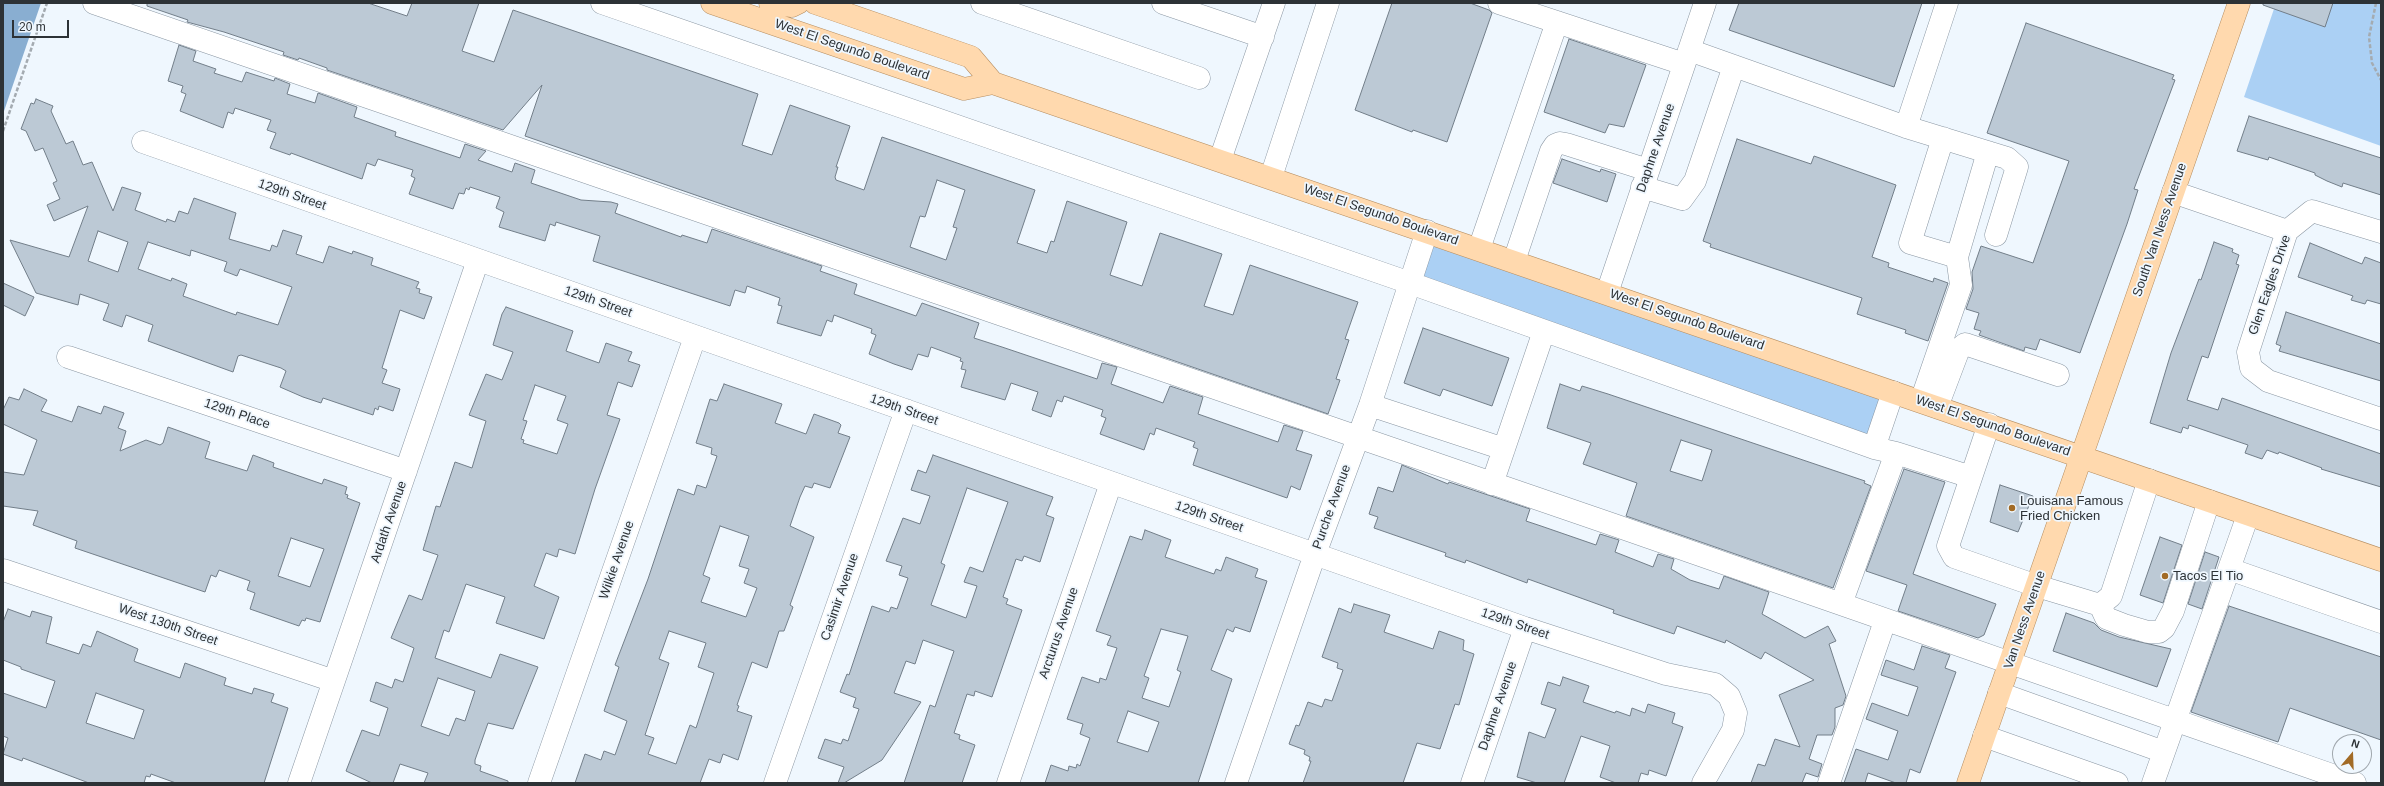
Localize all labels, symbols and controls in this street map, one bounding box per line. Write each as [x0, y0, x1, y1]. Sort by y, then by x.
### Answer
scale bar [14, 12, 71, 38]
street label: West El Segundo Boulevard [773, 16, 931, 84]
text: 20 m [19, 20, 46, 34]
street label: Daphne Avenue [1633, 101, 1679, 195]
street label: South Van Ness Avenue [2130, 161, 2190, 299]
street label: 129th Street [256, 176, 328, 214]
street label: West El Segundo Boulevard [1302, 181, 1460, 249]
street label: Glen Eagles Drive [2246, 233, 2294, 337]
street label: 129th Street [562, 283, 634, 321]
street label: West El Segundo Boulevard [1608, 286, 1766, 354]
street label: 129th Street [868, 391, 940, 429]
street label: West El Segundo Boulevard [1914, 392, 2072, 460]
street label: 129th Place [202, 395, 272, 433]
street label: Purche Avenue [1310, 463, 1354, 551]
street label: Ardath Avenue [368, 479, 410, 565]
place label: Louisana Famous Fried Chicken [2020, 493, 2123, 524]
street label: 129th Street [1173, 498, 1245, 536]
marker: Louisana Famous Fried Chicken [2007, 503, 2017, 513]
street label: Wilkie Avenue [596, 519, 638, 601]
street label: Casimir Avenue [818, 551, 862, 643]
place label: Tacos El Tio [2173, 568, 2243, 584]
street label: Van Ness Avenue [2001, 569, 2049, 671]
marker: Tacos El Tio [2160, 571, 2170, 581]
street label: Arcturus Avenue [1036, 585, 1082, 681]
street label: West 130th Street [116, 601, 220, 649]
street label: 129th Street [1479, 605, 1551, 643]
street label: Daphne Avenue [1475, 659, 1521, 753]
north arrow [2332, 734, 2372, 774]
text: N [2350, 737, 2361, 751]

